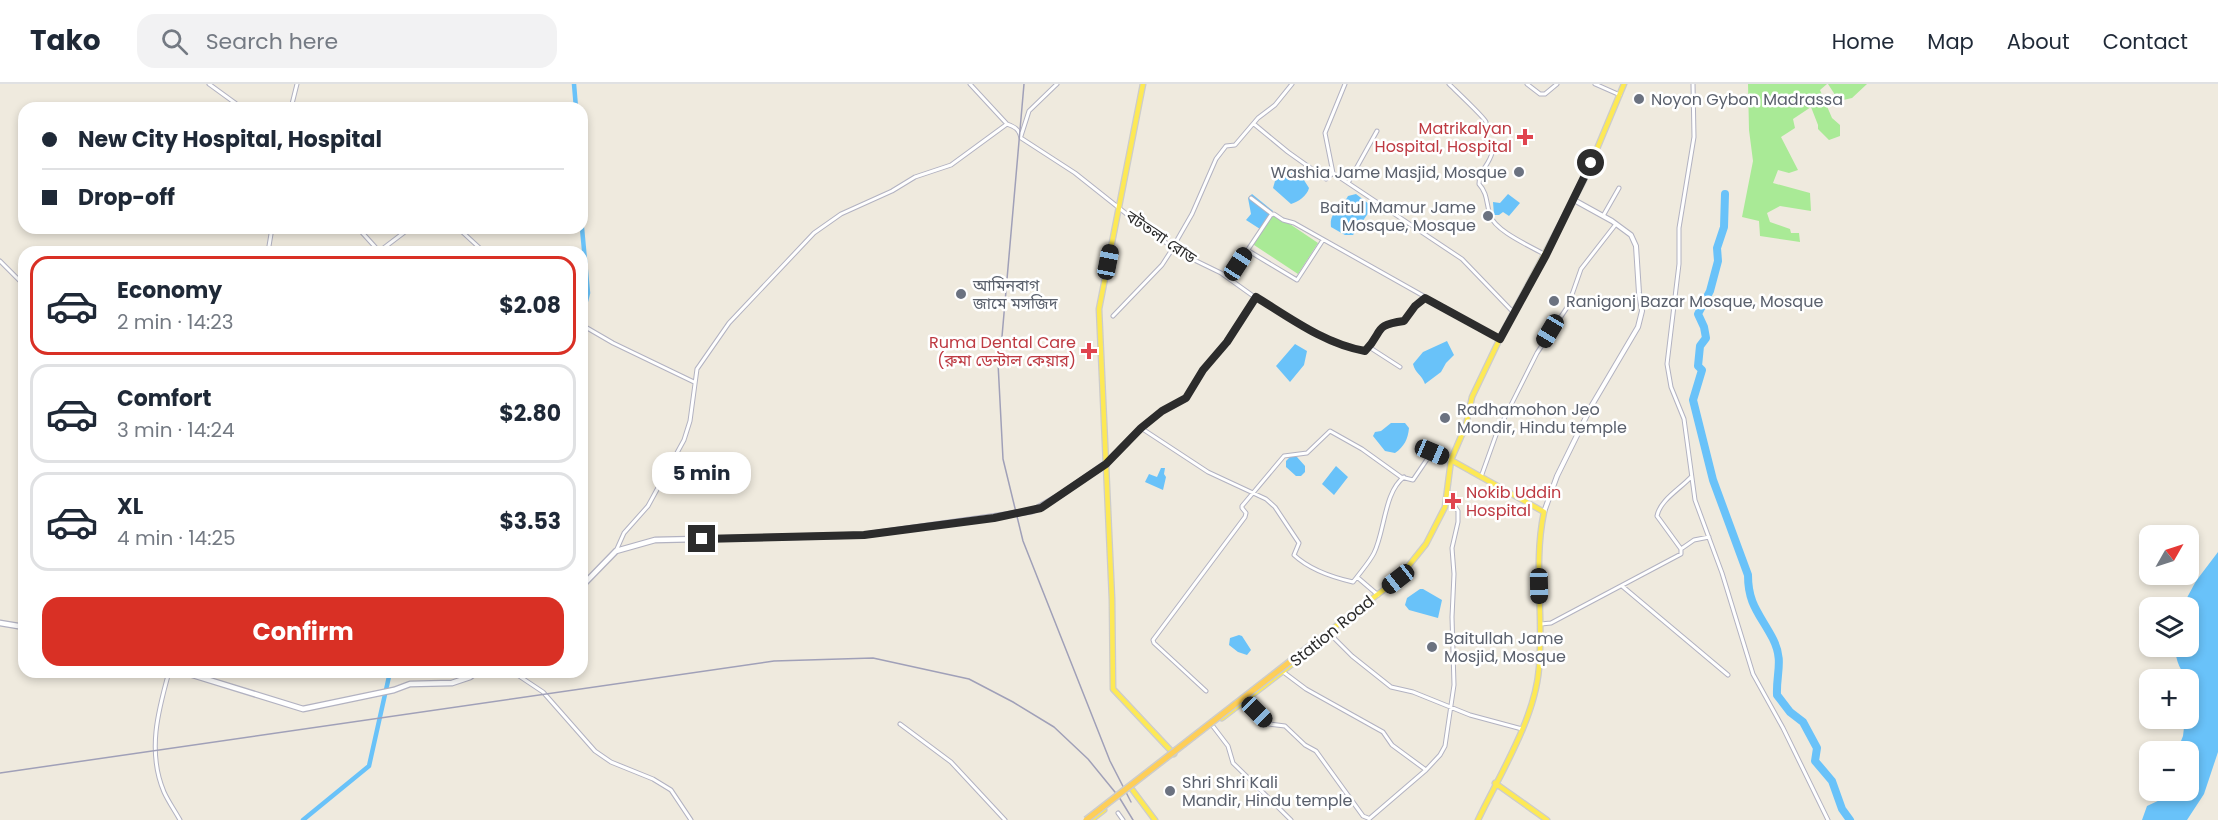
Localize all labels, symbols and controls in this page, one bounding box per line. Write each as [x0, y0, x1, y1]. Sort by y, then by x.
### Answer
search box [137, 14, 557, 68]
text: Tako [30, 21, 101, 60]
icon: search [158, 25, 191, 58]
text: Search here [206, 26, 338, 57]
text: Home [1832, 27, 1894, 56]
text: Map [1927, 27, 1974, 56]
text: About [2007, 27, 2070, 56]
text: Contact [2103, 27, 2188, 56]
place label: Noyon Gybon Madrassa [1651, 88, 1843, 111]
marker: Noyon Gybon Madrassa [1632, 92, 1646, 106]
place label: Matrikalyan Hospital, Hospital [1375, 117, 1512, 158]
text: New City Hospital, Hospital [78, 124, 382, 155]
marker: Matrikalyan Hospital, Hospital [1516, 128, 1534, 146]
route start [1577, 149, 1604, 176]
place label: Washia Jame Masjid, Mosque [1271, 161, 1507, 184]
marker: Washia Jame Masjid, Mosque [1512, 165, 1526, 179]
text: Drop-off [78, 182, 175, 213]
place label: Baitul Mamur Jame Mosque, Mosque [1320, 196, 1476, 237]
street label: বটতলা রোড [1120, 204, 1201, 269]
marker: Baitul Mamur Jame Mosque, Mosque [1481, 209, 1495, 223]
car [1096, 243, 1120, 281]
car [1221, 244, 1255, 284]
place label: আমিনবাগ জামে মসজিদ [972, 274, 1059, 315]
text: Economy [117, 275, 222, 306]
icon: car [45, 279, 99, 333]
marker: আমিনবাগ জামে মসজিদ [954, 287, 968, 301]
text: $2.08 [499, 290, 561, 321]
place label: Ranigonj Bazar Mosque, Mosque [1566, 290, 1823, 313]
marker: Ranigonj Bazar Mosque, Mosque [1547, 294, 1561, 308]
text: 2 min · 14:23 [117, 308, 234, 336]
car [1533, 311, 1567, 351]
place label: Ruma Dental Care (রুমা ডেন্টাল কেয়ার) [929, 331, 1076, 372]
marker: Ruma Dental Care (রুমা ডেন্টাল কেয়ার) [1080, 342, 1098, 360]
text: Comfort [117, 383, 211, 414]
icon: car [45, 387, 99, 441]
text: $2.80 [499, 398, 561, 429]
place label: Radhamohon Jeo Mondir, Hindu temple [1457, 398, 1627, 439]
marker: Radhamohon Jeo Mondir, Hindu temple [1438, 411, 1452, 425]
text: 3 min · 14:24 [117, 416, 235, 444]
car [1412, 437, 1452, 467]
callout: 5 min [652, 452, 752, 494]
text: 5 min [673, 459, 730, 487]
place label: Nokib Uddin Hospital [1466, 481, 1561, 522]
text: XL [117, 491, 143, 522]
marker: Nokib Uddin Hospital [1444, 492, 1462, 510]
icon: car [45, 495, 99, 549]
text: $3.53 [499, 506, 561, 537]
text: 4 min · 14:25 [117, 524, 235, 552]
route end [688, 525, 715, 552]
north arrow [2139, 525, 2199, 585]
map controls [2139, 525, 2199, 801]
car [1378, 561, 1418, 597]
car [1530, 568, 1548, 604]
street label: Station Road [1285, 590, 1379, 672]
button: Confirm [42, 597, 564, 666]
button: layers [2139, 597, 2199, 657]
place label: Baitullah Jame Mosjid, Mosque [1444, 627, 1566, 668]
marker: Baitullah Jame Mosjid, Mosque [1425, 640, 1439, 654]
button: + [2139, 669, 2199, 729]
car [1238, 693, 1276, 731]
button: − [2139, 741, 2199, 801]
place label: Shri Shri Kali Mandir, Hindu temple [1182, 771, 1353, 812]
marker: Shri Shri Kali Mandir, Hindu temple [1163, 784, 1177, 798]

